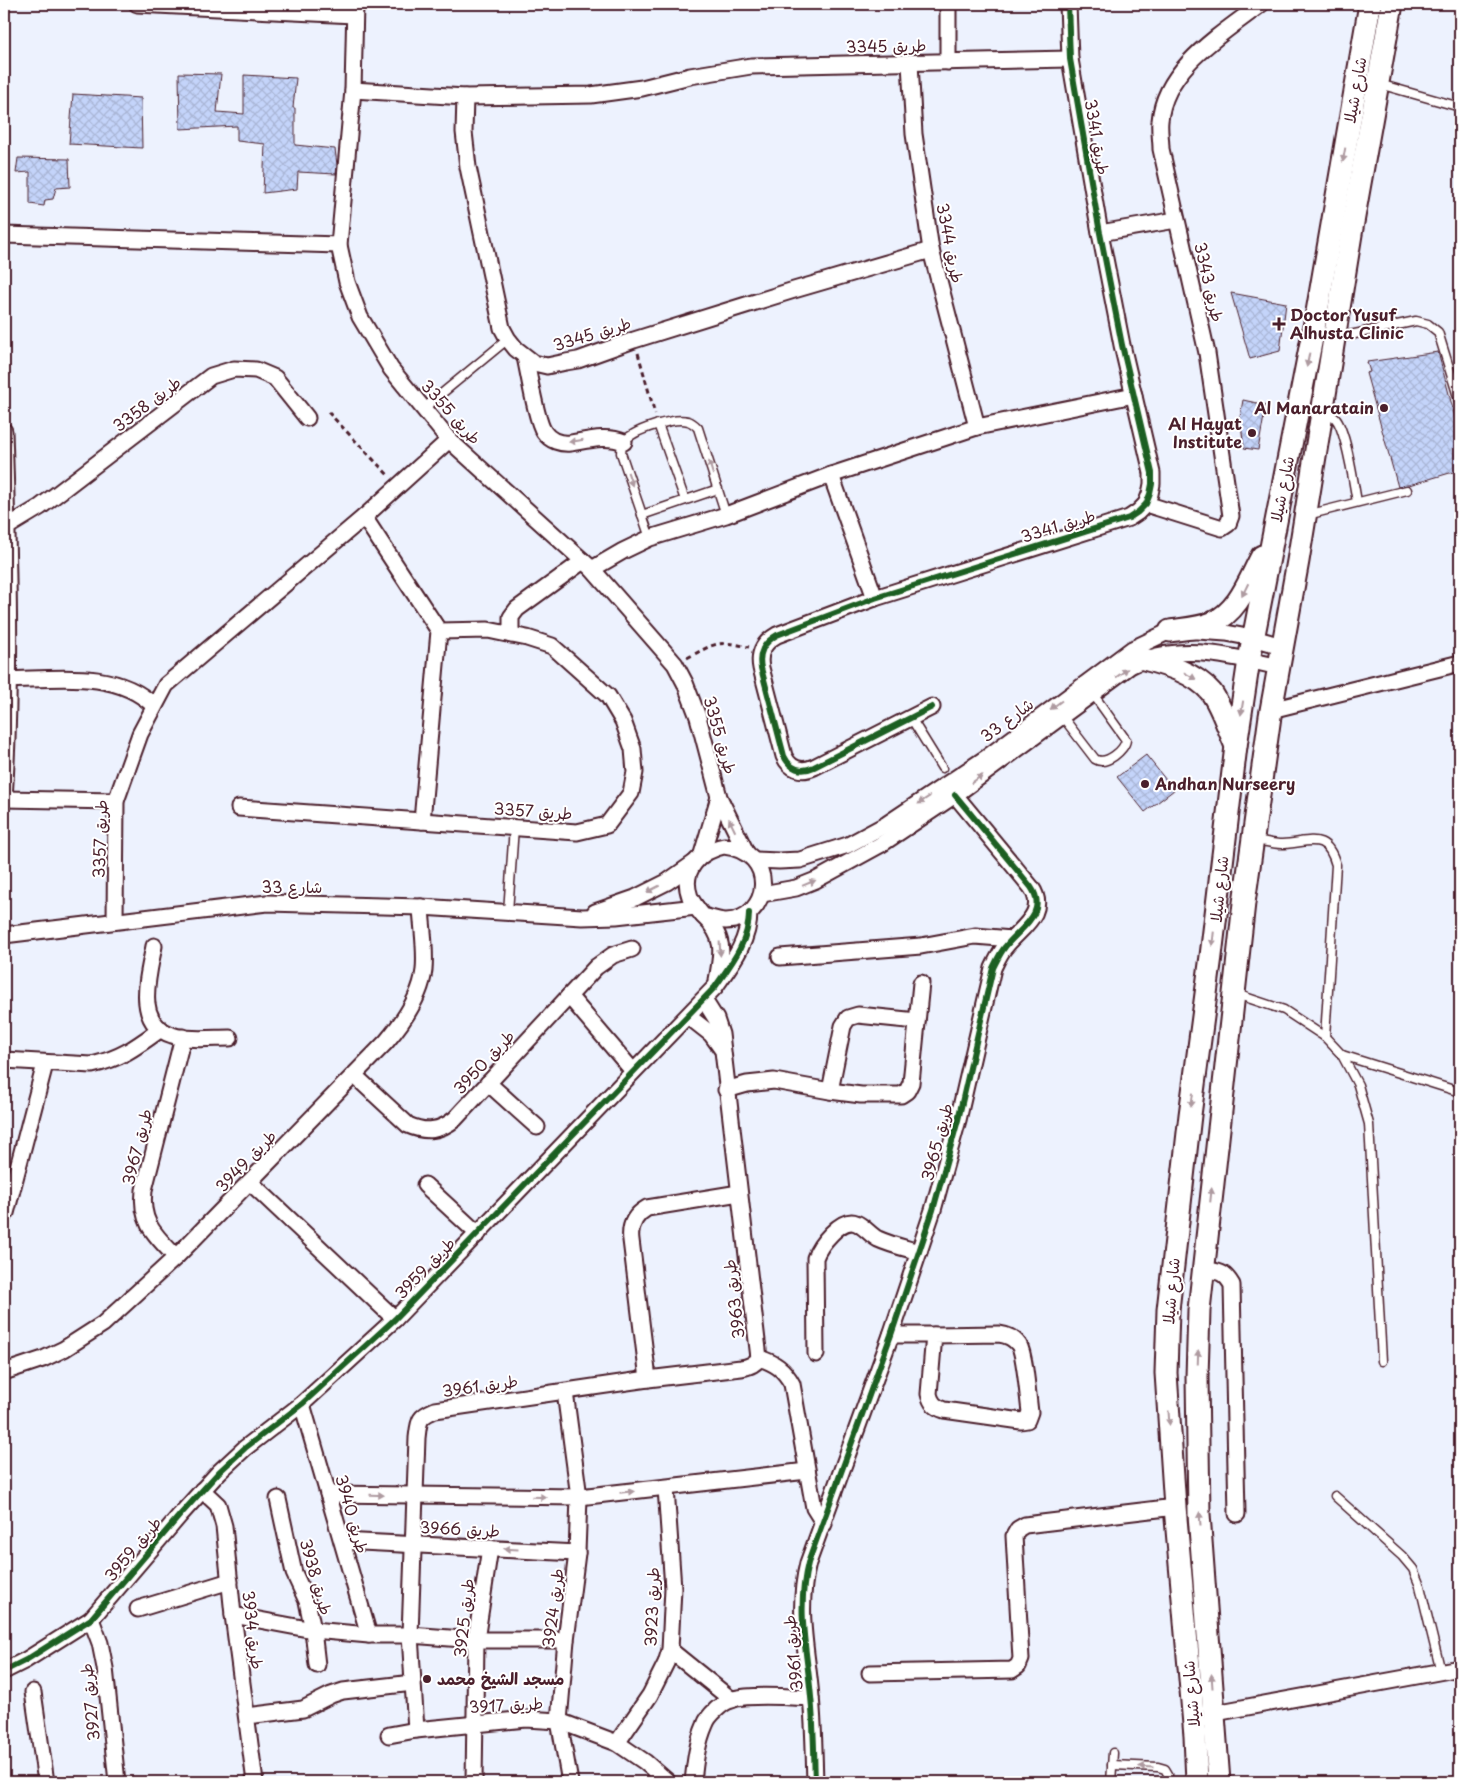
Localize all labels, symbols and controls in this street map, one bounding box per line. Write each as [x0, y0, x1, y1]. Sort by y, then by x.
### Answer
street label: طريق 3345 [845, 32, 927, 58]
street label: شارع شيلا [1336, 55, 1373, 125]
street label: طريق 3341 [1079, 97, 1116, 177]
one-way arrow [1339, 148, 1347, 164]
street label: طريق 3344 [931, 201, 971, 285]
street label: طريق 3343 [1189, 239, 1231, 324]
place label: Doctor Yusuf Alhusta Clinic [1290, 302, 1404, 344]
street label: طريق 3345 [550, 310, 634, 356]
marker: Doctor Yusuf Alhusta Clinic [1272, 317, 1286, 331]
one-way arrow [1303, 352, 1311, 368]
street label: طريق 3358 [107, 370, 185, 437]
street label: طريق 3355 [416, 373, 488, 449]
place label: Al Manaratain [1253, 395, 1374, 419]
marker: Al Manaratain [1378, 402, 1390, 414]
place label: Al Hayat Institute [1168, 411, 1242, 453]
marker: Al Hayat Institute [1246, 427, 1258, 439]
one-way arrow [568, 438, 584, 446]
street label: شارع شيلا [1263, 454, 1300, 524]
one-way arrow [707, 460, 715, 475]
one-way arrow [627, 471, 634, 486]
street label: طريق 3341 [1017, 502, 1098, 548]
one-way arrow [1240, 583, 1248, 597]
one-way arrow [1115, 667, 1128, 678]
one-way arrow [1183, 672, 1196, 681]
street label: شارع 33 [975, 691, 1039, 748]
street label: طريق 3355 [698, 693, 744, 777]
one-way arrow [1049, 700, 1063, 710]
one-way arrow [1237, 701, 1245, 717]
place label: Andhan Nurseery [1154, 771, 1295, 795]
one-way arrow [970, 774, 983, 785]
marker: Andhan Nurseery [1139, 778, 1151, 790]
street label: طريق 3357 [493, 795, 573, 825]
one-way arrow [917, 795, 931, 805]
street label: طريق 3357 [86, 799, 112, 879]
one-way arrow [728, 818, 736, 832]
street label: شارع شيلا [1203, 854, 1234, 924]
street label: شارع 33 [262, 874, 322, 899]
one-way arrow [802, 878, 816, 886]
one-way arrow [645, 885, 660, 893]
one-way arrow [1209, 931, 1217, 947]
one-way arrow [717, 941, 725, 957]
street label: طريق 3950 [447, 1024, 519, 1099]
one-way arrow [1188, 1092, 1196, 1108]
street label: طريق 3965 [914, 1100, 958, 1183]
street label: طريق 3967 [115, 1106, 157, 1187]
street label: طريق 3949 [209, 1124, 281, 1197]
one-way arrow [1207, 1187, 1215, 1203]
street label: طريق 3959 [389, 1231, 460, 1304]
street label: شارع شيلا [1155, 1257, 1186, 1325]
street label: طريق 3963 [716, 1258, 750, 1340]
one-way arrow [1194, 1348, 1202, 1364]
street label: طريق 3961 [440, 1368, 519, 1402]
one-way arrow [1165, 1411, 1173, 1427]
street label: طريق 3940 [330, 1472, 376, 1556]
one-way arrow [619, 1488, 635, 1496]
one-way arrow [369, 1491, 385, 1499]
one-way arrow [532, 1493, 548, 1501]
street label: طريق 3959 [98, 1511, 167, 1586]
one-way arrow [1195, 1511, 1203, 1527]
street label: طريق 3966 [419, 1514, 501, 1542]
street label: طريق 3938 [295, 1536, 339, 1618]
one-way arrow [503, 1545, 519, 1553]
street label: طريق 3924 [535, 1567, 569, 1649]
street label: طريق 3923 [638, 1567, 664, 1647]
street label: طريق 3925 [447, 1577, 479, 1659]
street label: طريق 3934 [237, 1589, 271, 1671]
street label: طريق 3961 [776, 1614, 808, 1692]
street label: شارع شيلا [1175, 1660, 1206, 1728]
street label: طريق 3927 [73, 1662, 105, 1742]
place label: مسجد الشيخ محمد [437, 1666, 564, 1690]
marker: مسجد الشيخ محمد [421, 1673, 433, 1685]
one-way arrow [1208, 1673, 1216, 1689]
street label: طريق 3917 [468, 1690, 544, 1718]
one-way arrow [1137, 1762, 1153, 1770]

